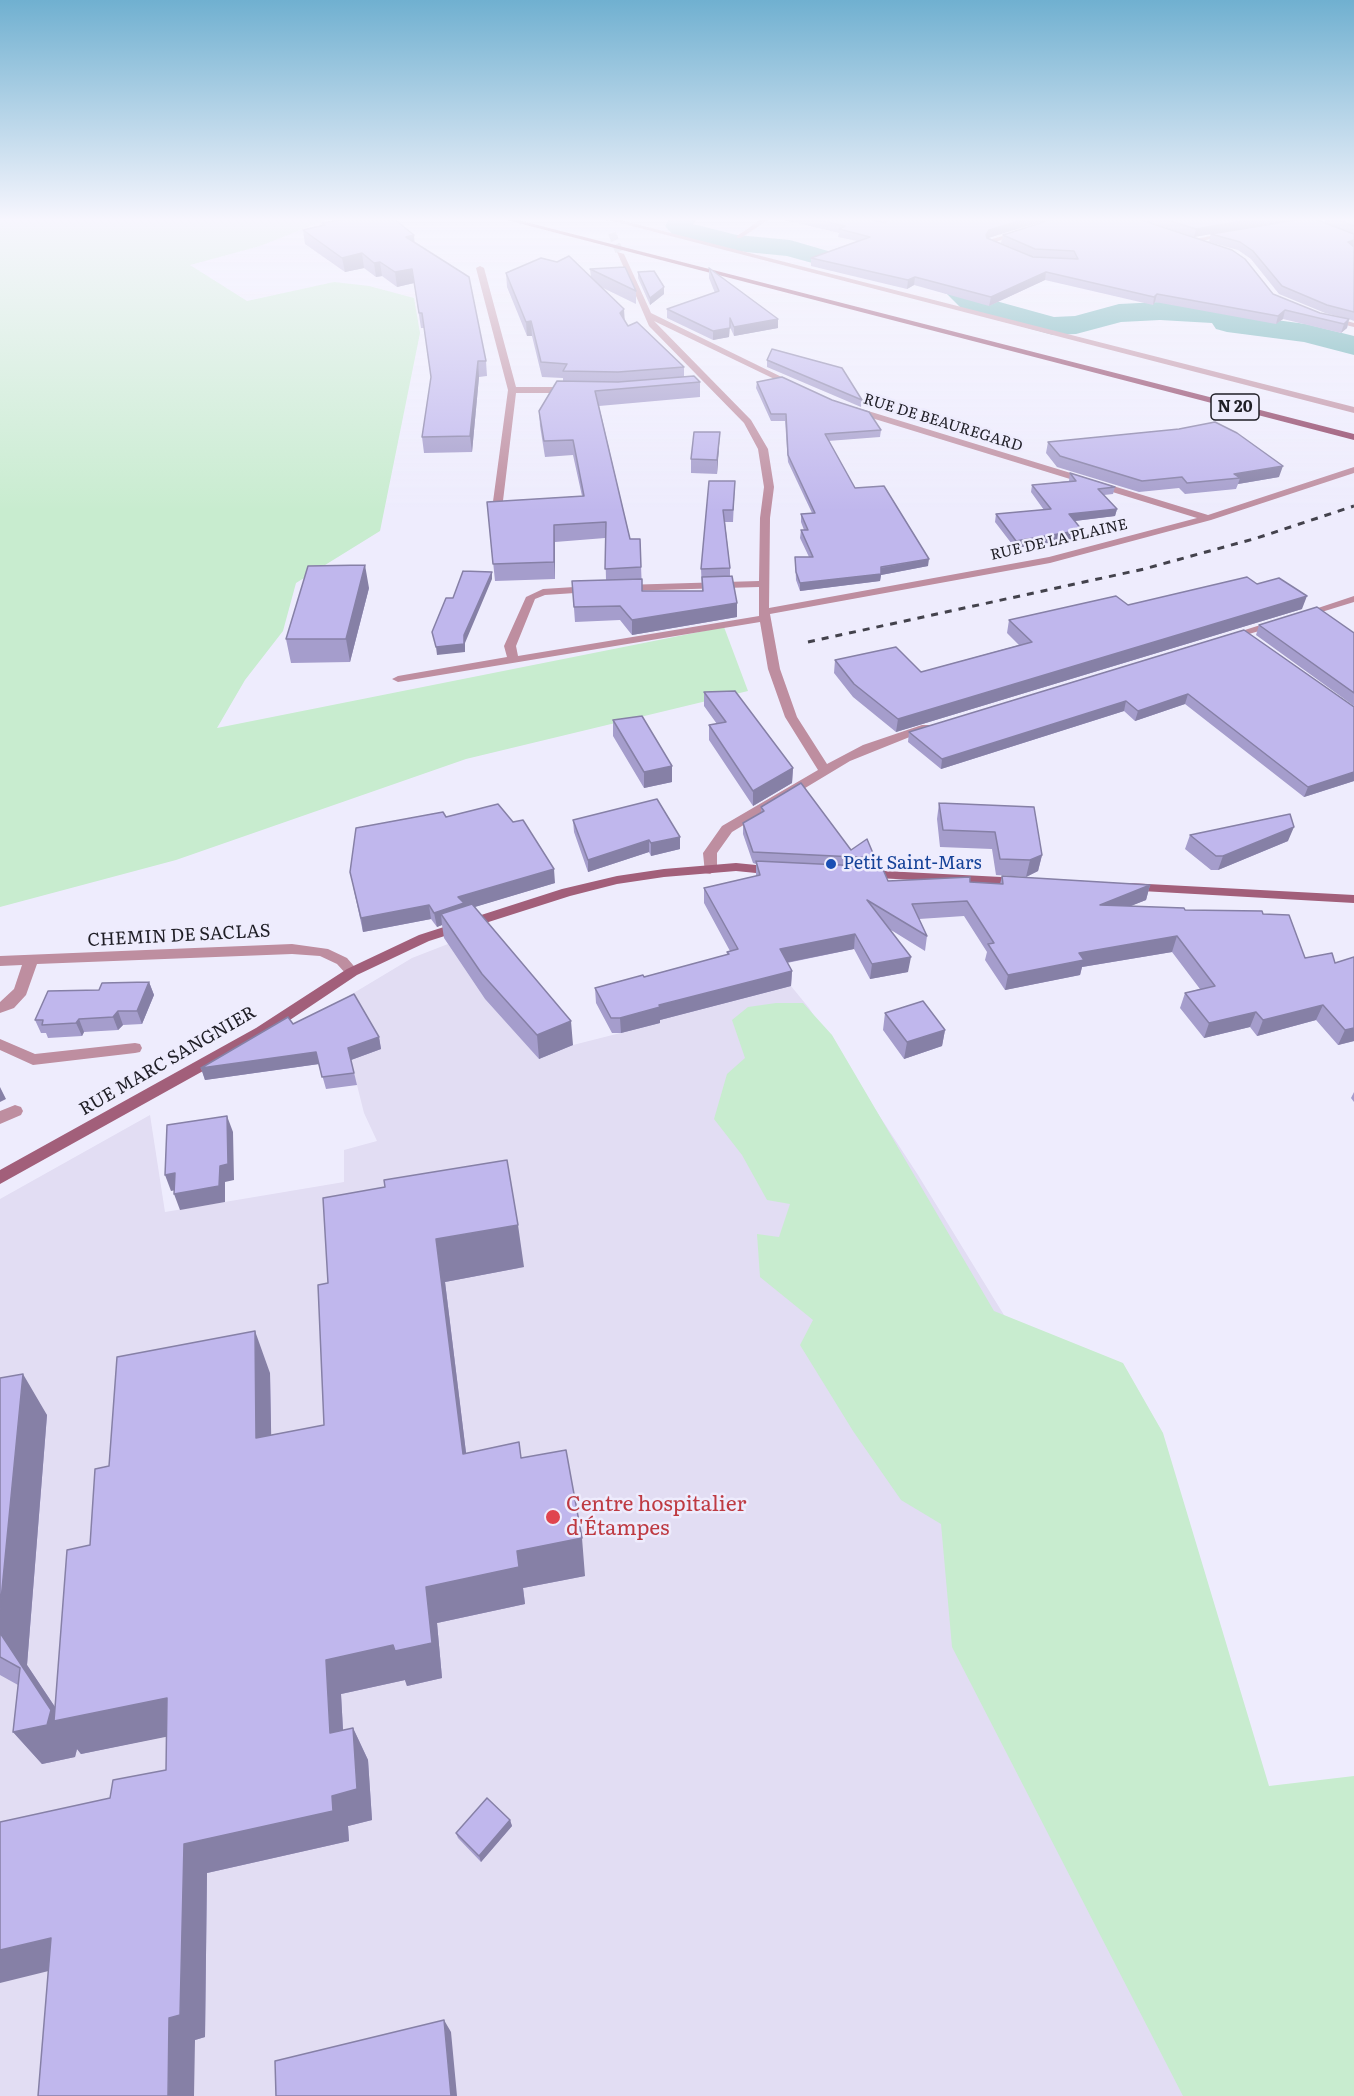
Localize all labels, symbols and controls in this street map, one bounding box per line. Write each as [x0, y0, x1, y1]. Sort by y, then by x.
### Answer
street label: RUE DE BEAUREGARD [861, 390, 1025, 456]
road number: N 20 [1211, 394, 1259, 420]
street label: RUE DE LA PLAINE [989, 515, 1129, 565]
place label: Petit Saint-Mars [843, 853, 982, 875]
marker: Petit Saint-Mars [824, 857, 838, 871]
street label: CHEMIN DE SACLAS [87, 920, 271, 952]
street label: RUE MARC SANGNIER [76, 1002, 260, 1120]
place label: Centre hospitalier d'Étampes [566, 1492, 746, 1542]
marker: Centre hospitalier d'Étampes [544, 1508, 562, 1526]

